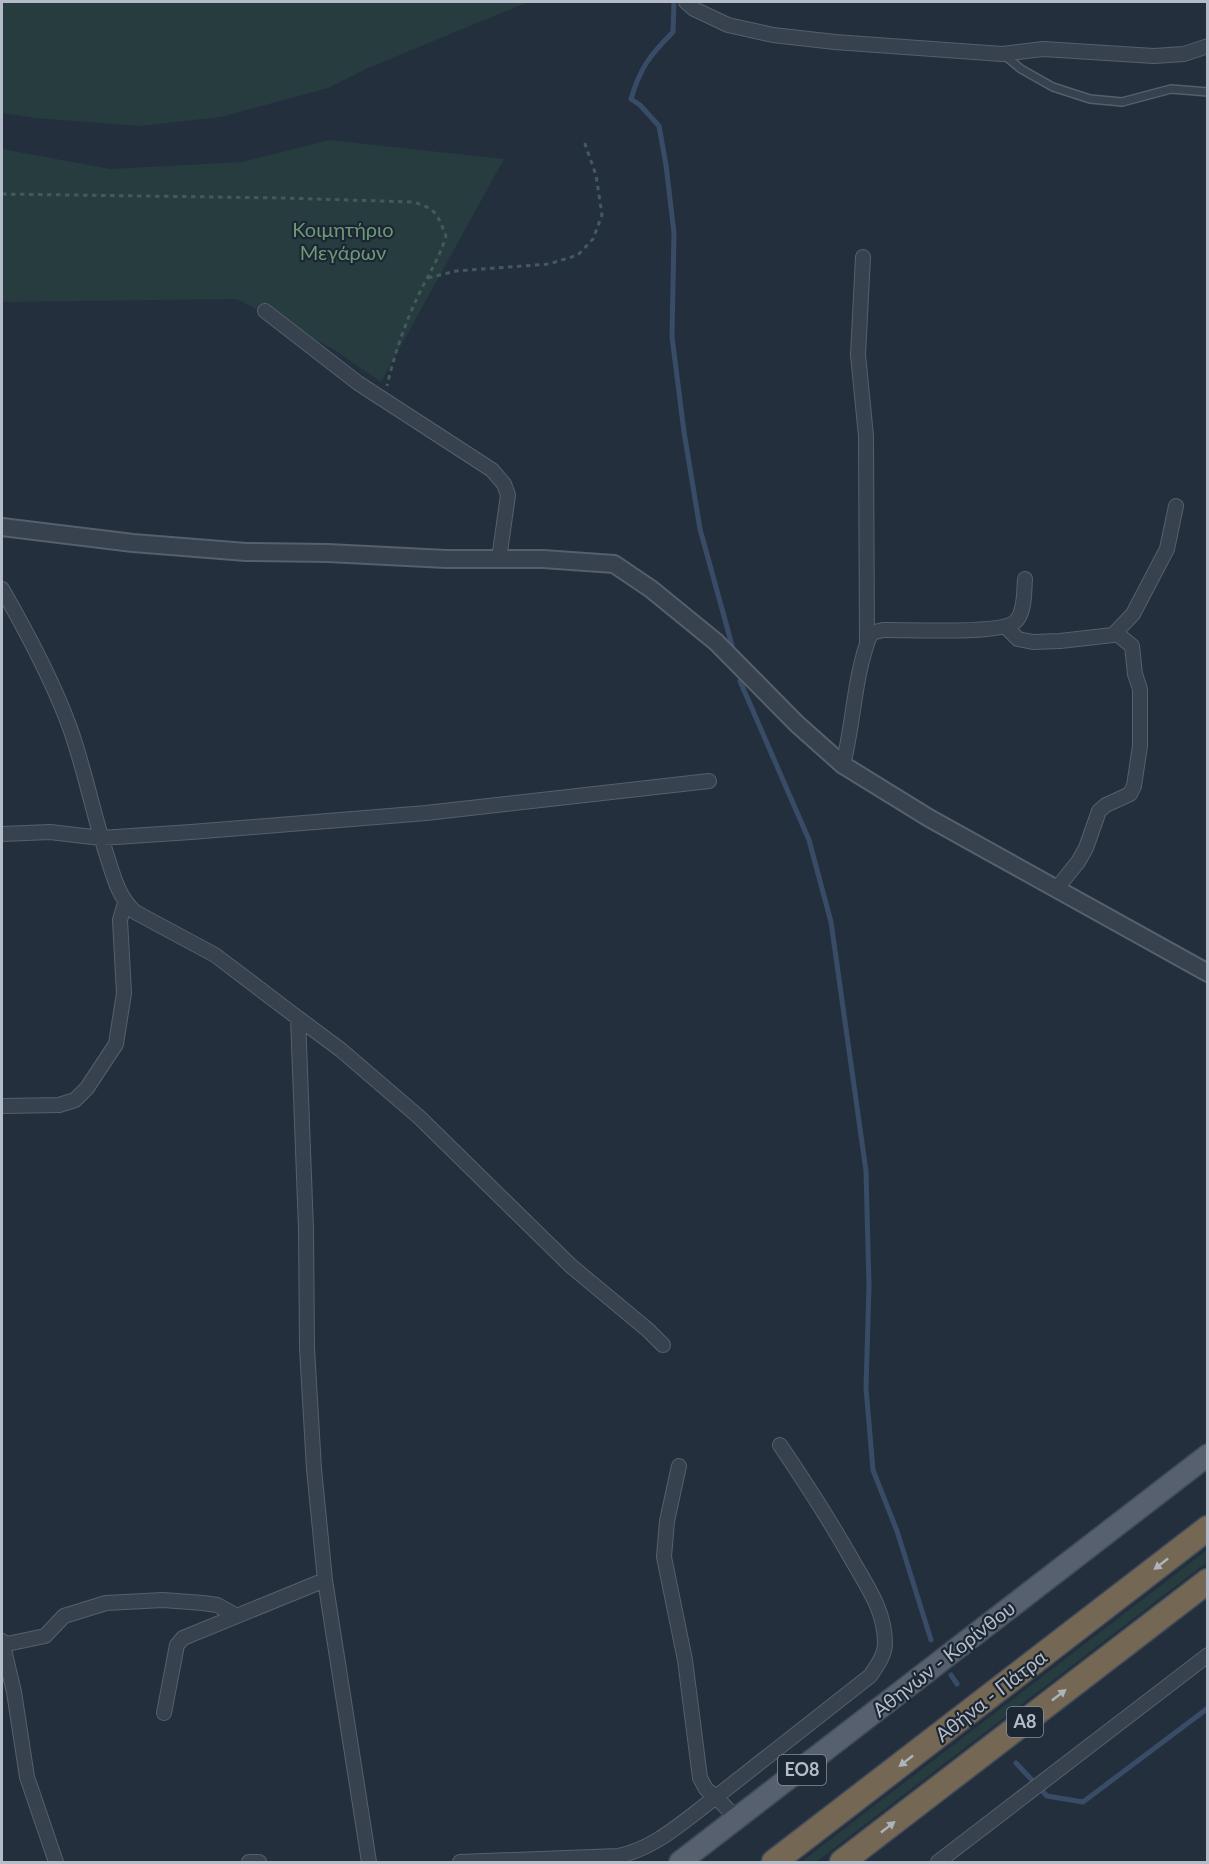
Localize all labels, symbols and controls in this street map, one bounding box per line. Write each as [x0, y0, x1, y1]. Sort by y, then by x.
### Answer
park label: Κοιμητήριο Μεγάρων [292, 217, 394, 264]
one-way arrow [1154, 1558, 1170, 1570]
street label: Αθηνών - Κορίνθου [867, 1595, 1019, 1721]
street label: Αθήνα - Πάτρα [930, 1644, 1051, 1746]
one-way arrow [1052, 1690, 1067, 1702]
road number: Α8 [1007, 1707, 1043, 1737]
road number: ΕΟ8 [778, 1755, 826, 1785]
one-way arrow [899, 1755, 915, 1767]
one-way arrow [881, 1821, 896, 1833]

